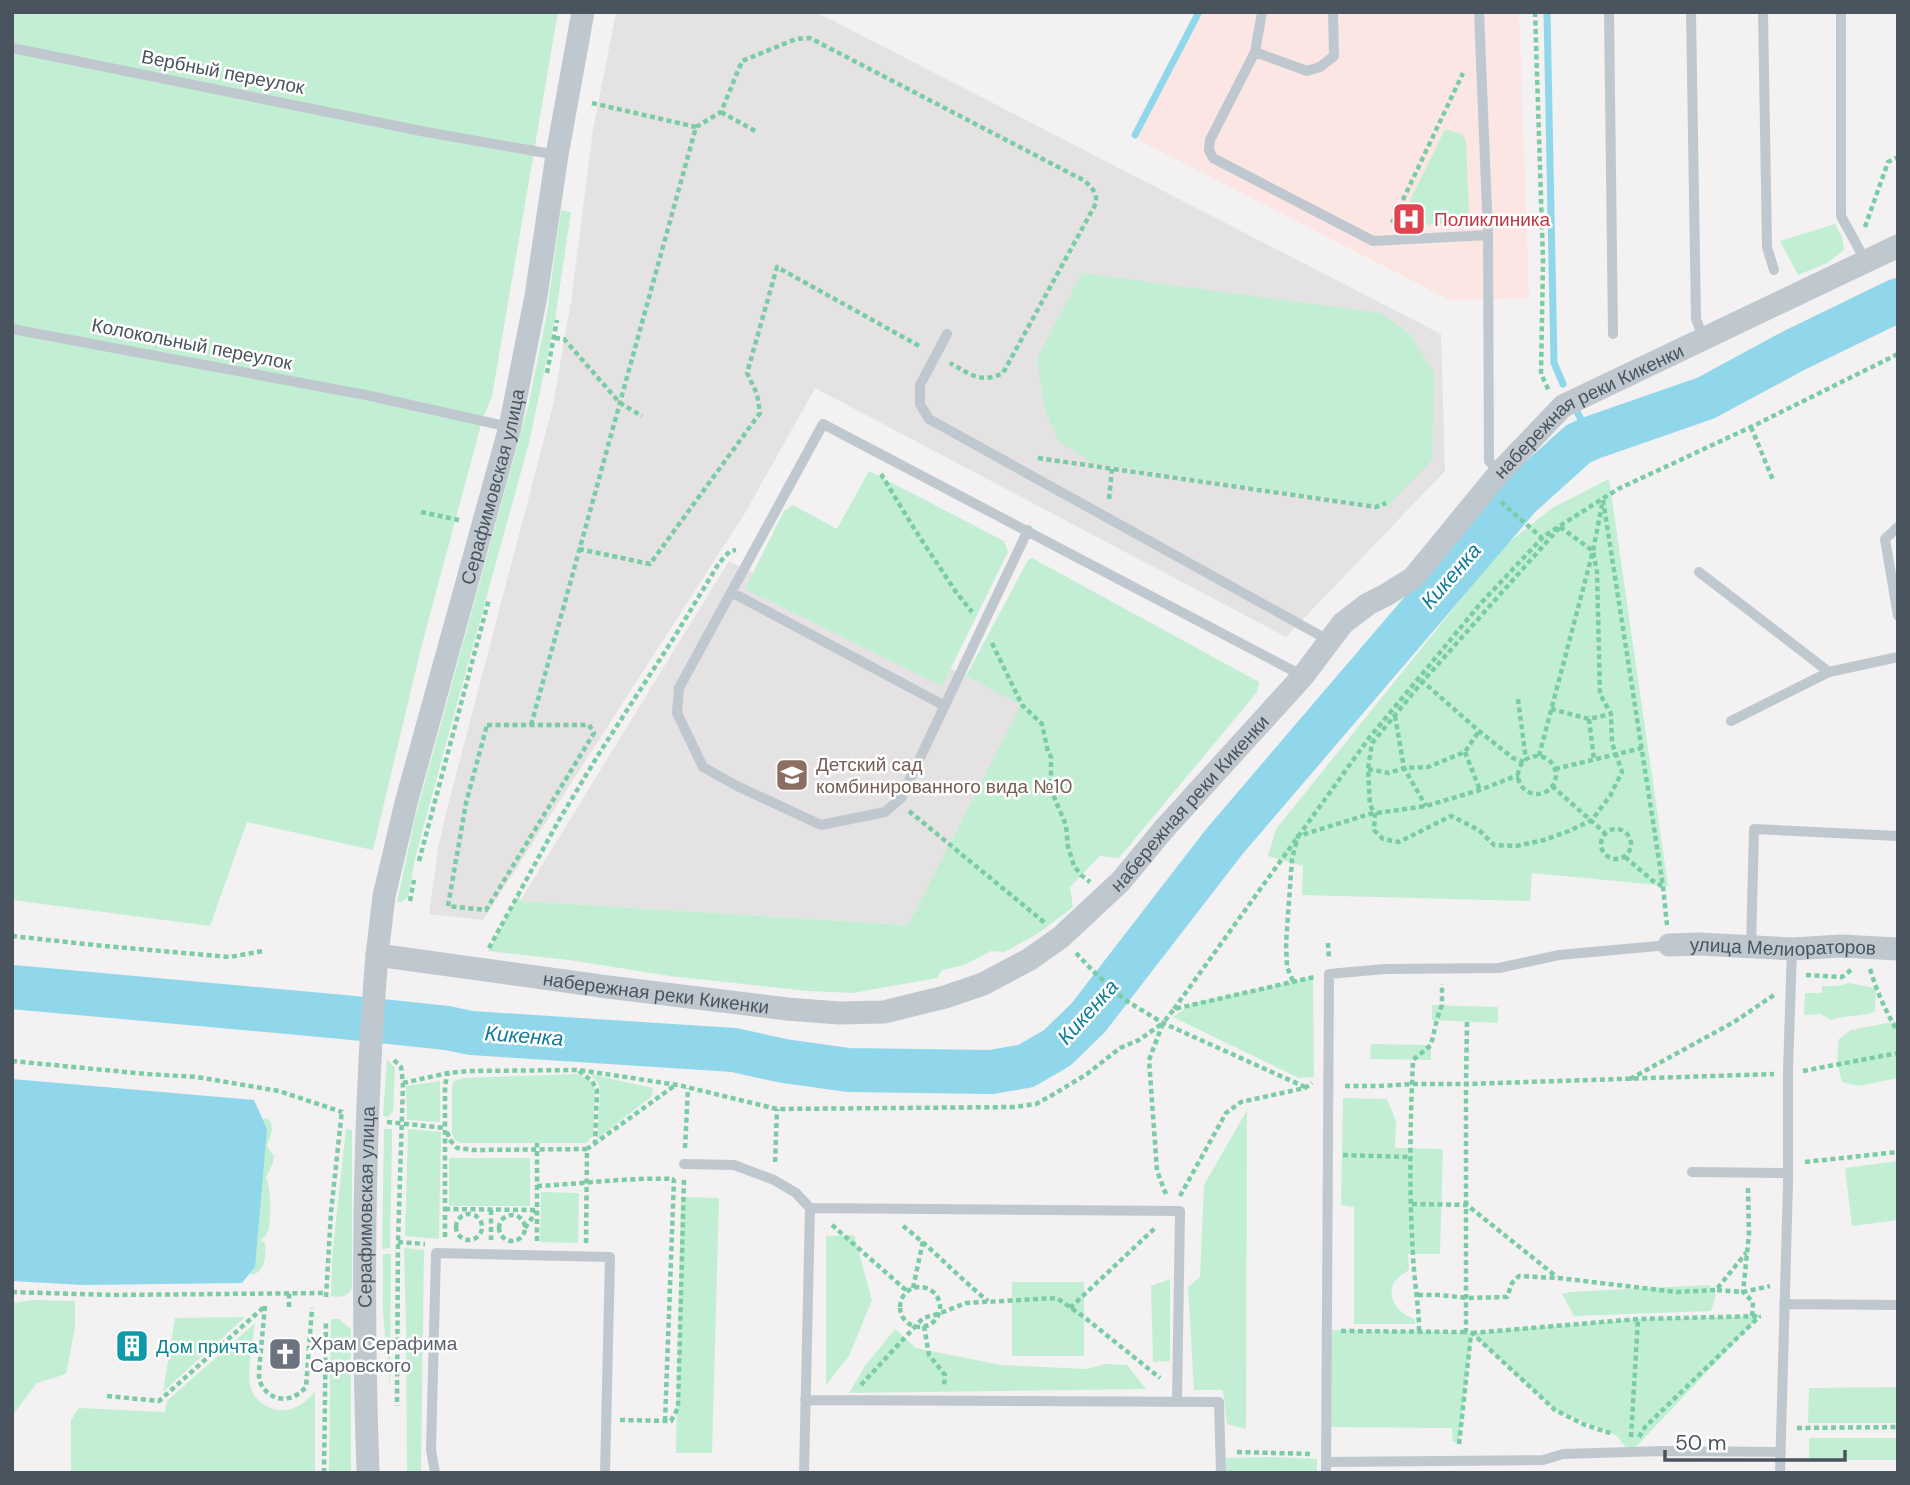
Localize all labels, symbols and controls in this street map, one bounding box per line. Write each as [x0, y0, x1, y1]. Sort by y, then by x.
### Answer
street label: Вербный переулок [139, 44, 307, 100]
hospital icon: Поликлиника [1390, 200, 1428, 238]
place label: Поликлиника [1434, 207, 1551, 232]
street label: Колокольный переулок [90, 312, 295, 376]
street label: набережная реки Кикенки [1488, 338, 1688, 484]
street label: Серафимовская улица [455, 386, 530, 587]
water label: Кикенка [1415, 537, 1487, 615]
street label: набережная реки Кикенки [1105, 710, 1274, 897]
place label: Детский сад комбинированного вида №10 [816, 752, 1073, 799]
school or university icon: Детский сад комбинированного вида №10 [773, 756, 811, 794]
street label: улица Мелиораторов [1689, 931, 1877, 962]
street label: набережная реки Кикенки [541, 966, 771, 1019]
water label: Кикенка [1051, 973, 1125, 1051]
water label: Кикенка [484, 1019, 564, 1053]
street label: Серафимовская улица [352, 1105, 380, 1308]
building icon: Дом причта [113, 1327, 151, 1365]
place label: Храм Серафима Саровского [310, 1331, 458, 1378]
place label: Дом причта [156, 1334, 259, 1359]
church icon: Храм Серафима Саровского [266, 1335, 304, 1373]
scale bar [1665, 1418, 1845, 1462]
text: 50 m [1675, 1429, 1726, 1457]

